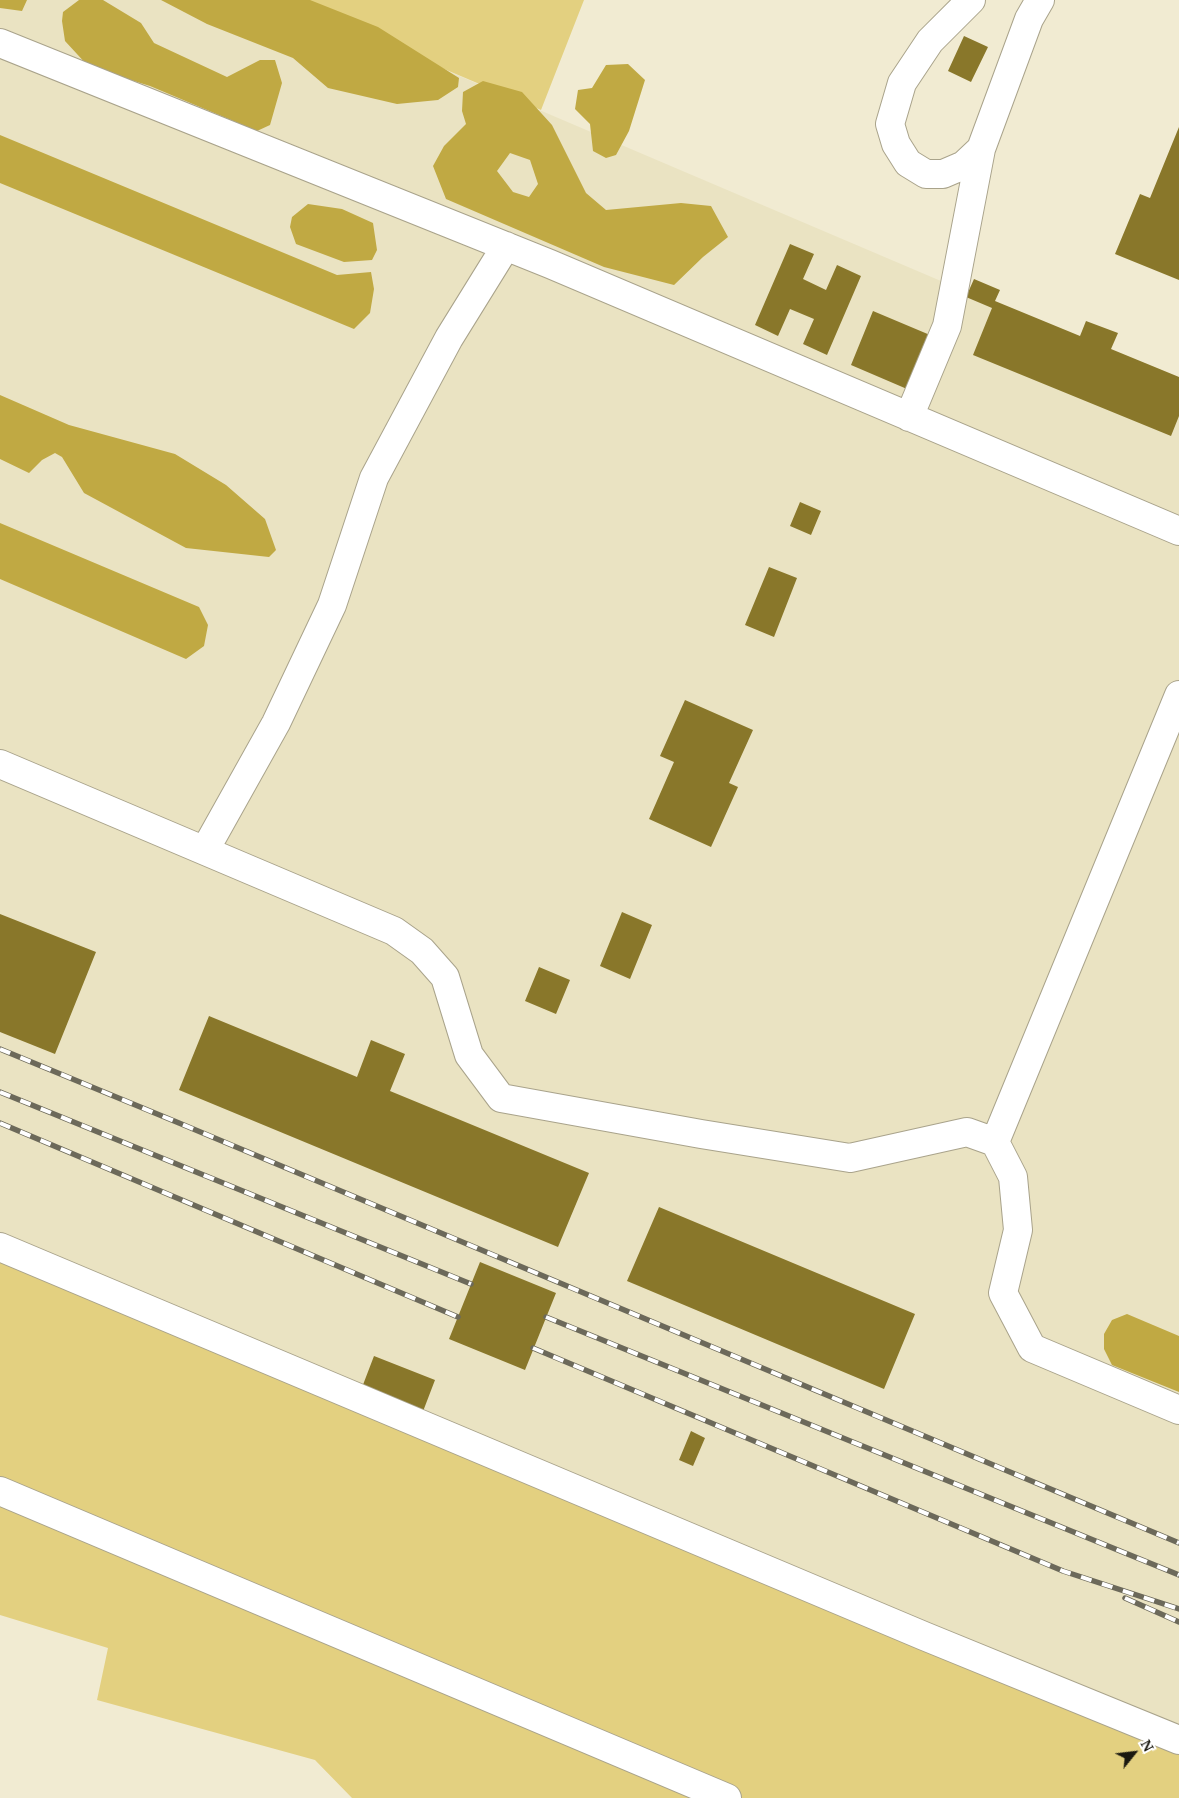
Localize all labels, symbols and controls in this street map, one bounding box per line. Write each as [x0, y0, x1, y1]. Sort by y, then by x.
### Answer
north arrow [1109, 1728, 1159, 1778]
text: N [1137, 1736, 1159, 1755]

